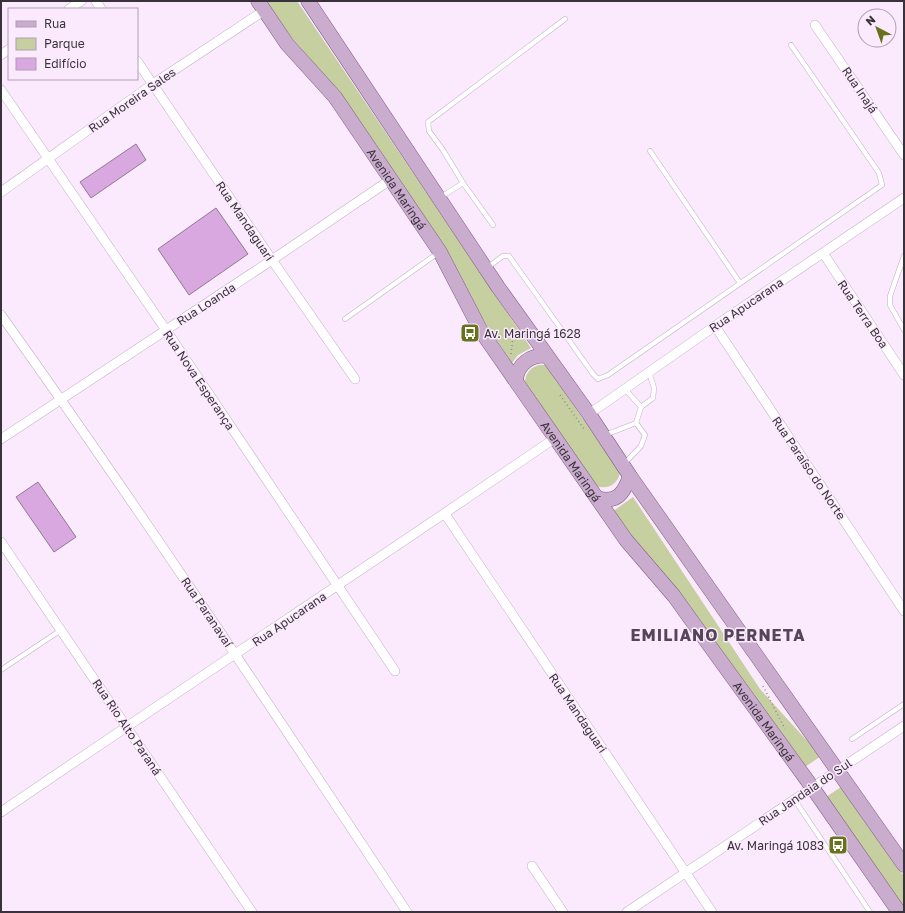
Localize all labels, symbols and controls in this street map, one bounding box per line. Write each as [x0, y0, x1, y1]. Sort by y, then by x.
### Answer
legend [8, 8, 138, 80]
north arrow [857, 8, 897, 48]
text: N [863, 12, 878, 28]
text: Rua [44, 16, 66, 31]
text: Parque [44, 36, 85, 51]
text: Edifício [44, 56, 86, 71]
street label: Rua Moreira Sales [85, 64, 179, 136]
street label: Rua Inajá [839, 64, 881, 116]
street label: Avenida Maringá [364, 145, 430, 232]
street label: Rua Mandaguari [213, 178, 277, 264]
street label: Rua Apucarana [706, 275, 786, 335]
street label: Rua Terra Boa [835, 277, 891, 351]
street label: Rua Loanda [174, 279, 238, 329]
bus stop icon: Av. Maringá 1628 [459, 322, 481, 344]
place label: Av. Maringá 1628 [484, 326, 581, 341]
street label: Rua Nova Esperança [160, 327, 238, 433]
street label: Rua Paraíso do Norte [769, 414, 849, 522]
street label: Avenida Maringá [538, 418, 605, 505]
street label: Rua Paranavaí [178, 574, 236, 650]
street label: Rua Apucarana [249, 589, 329, 649]
district label: EMILIANO PERNETA [631, 625, 806, 645]
street label: Rua Mandaguari [546, 670, 610, 756]
street label: Rua Rio Alto Paraná [89, 676, 165, 778]
street label: Avenida Maringá [730, 678, 798, 764]
street label: Rua Jandaia do Sul [756, 755, 855, 829]
bus stop icon: Av. Maringá 1083 [827, 834, 849, 856]
place label: Av. Maringá 1083 [727, 838, 824, 853]

